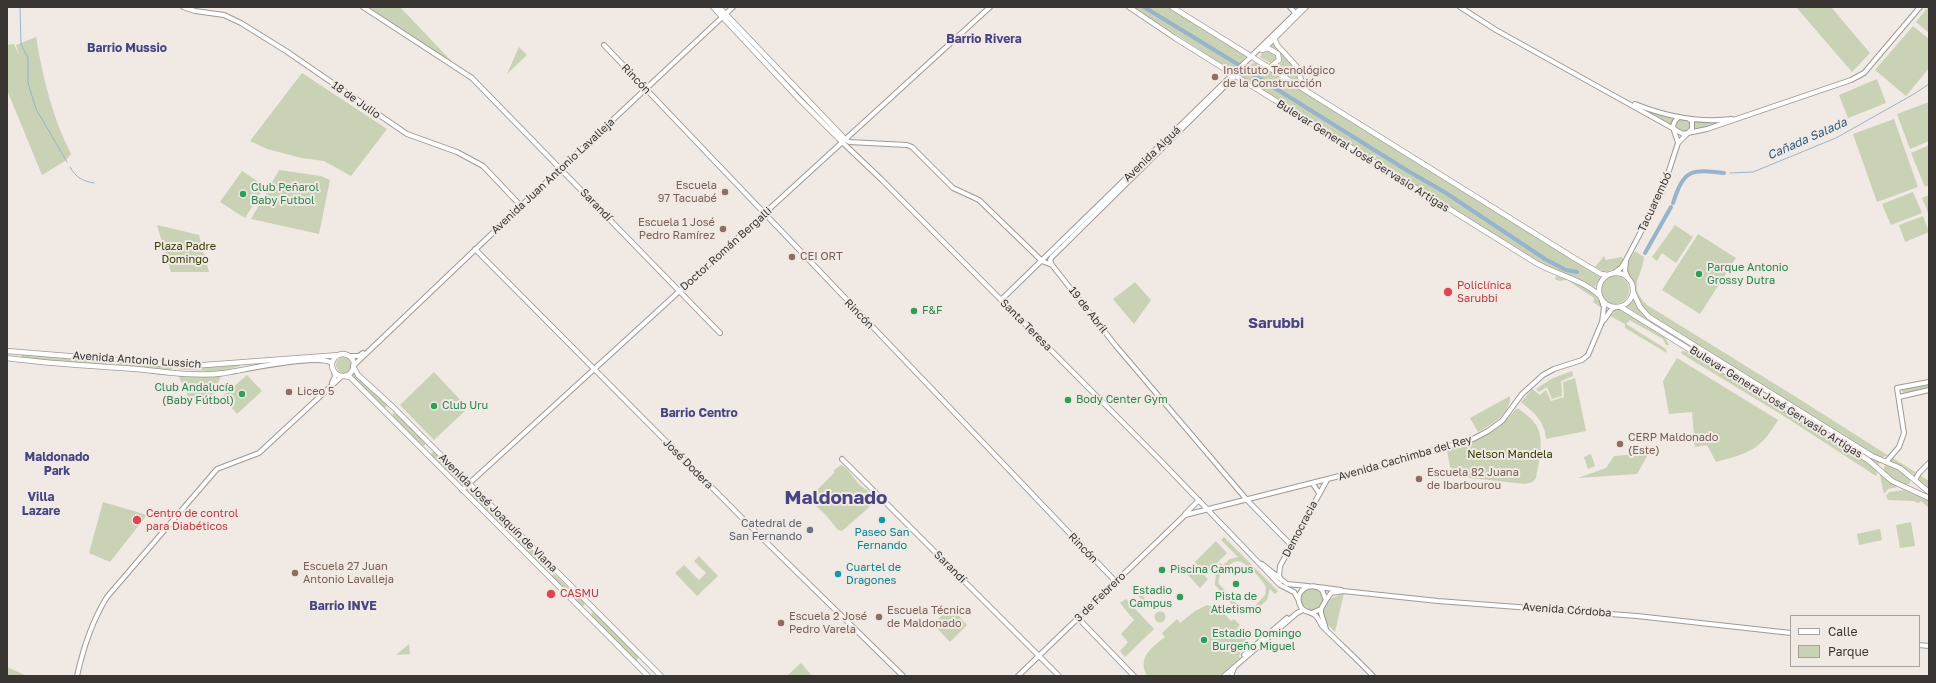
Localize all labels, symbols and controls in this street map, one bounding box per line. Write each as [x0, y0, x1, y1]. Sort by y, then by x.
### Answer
district label: Barrio Rivera [946, 32, 1022, 46]
district label: Barrio Mussio [87, 41, 167, 55]
street label: Rincón [619, 61, 653, 97]
place label: Instituto Tecnológico de la Construcción [1223, 64, 1335, 90]
marker: Instituto Tecnológico de la Construcción [1210, 72, 1220, 82]
street label: 18 de Julio [329, 78, 383, 122]
street label: Bulevar General José Gervasio Artigas [1274, 97, 1452, 215]
street label: Avenida Juan Antonio Lavalleja [489, 115, 617, 237]
water label: Cañada Salada [1765, 115, 1849, 163]
street label: Avenida Aiguá [1121, 123, 1183, 185]
street label: Tacuarembó [1635, 170, 1675, 234]
place label: Escuela 97 Tacuabé [658, 179, 717, 205]
place label: Club Peñarol Baby Futbol [251, 181, 319, 207]
street label: Sarandí [577, 186, 615, 224]
marker: Escuela 97 Tacuabé [720, 187, 730, 197]
marker: Club Peñarol Baby Futbol [238, 189, 248, 199]
street label: Doctor Román Bergalli [677, 204, 775, 294]
place label: Escuela 1 José Pedro Ramírez [638, 216, 715, 242]
marker: Escuela 1 José Pedro Ramírez [718, 224, 728, 234]
park label: Plaza Padre Domingo [154, 240, 216, 266]
place label: CEI ORT [800, 250, 843, 264]
marker: CEI ORT [787, 252, 797, 262]
place label: Parque Antonio Grossy Dutra [1707, 261, 1788, 287]
marker: Parque Antonio Grossy Dutra [1694, 269, 1704, 279]
place label: Policlínica Sarubbi [1457, 279, 1512, 305]
street label: 19 de Abril [1066, 284, 1110, 336]
marker: Policlínica Sarubbi [1442, 286, 1454, 298]
street label: Rincón [842, 296, 876, 332]
street label: Santa Teresa [997, 296, 1055, 354]
place label: F&F [922, 304, 942, 318]
marker: F&F [909, 306, 919, 316]
district label: Sarubbi [1248, 314, 1304, 332]
street label: Bulevar General José Gervasio Artigas [1687, 343, 1865, 461]
street label: Avenida Antonio Lussich [72, 349, 202, 371]
place label: Club Andalucía (Baby Fútbol) [154, 381, 234, 407]
place label: Liceo 5 [297, 385, 334, 399]
marker: Liceo 5 [284, 387, 294, 397]
marker: Club Andalucía (Baby Fútbol) [237, 389, 247, 399]
place label: Body Center Gym [1076, 393, 1168, 407]
marker: Body Center Gym [1063, 395, 1073, 405]
place label: Club Uru [442, 399, 488, 413]
marker: Club Uru [429, 401, 439, 411]
district label: Barrio Centro [660, 406, 738, 420]
place label: CERP Maldonado (Este) [1628, 431, 1718, 457]
street label: Avenida Cachimba del Rey [1337, 433, 1473, 483]
street label: José Dodera [660, 436, 716, 492]
marker: CERP Maldonado (Este) [1615, 439, 1625, 449]
park label: Nelson Mandela [1467, 448, 1553, 462]
district label: Maldonado Park [25, 450, 89, 478]
street label: Avenida José Joaquín de Viana [436, 451, 560, 575]
place label: Escuela 82 Juana de Ibarbourou [1427, 466, 1519, 492]
marker: Escuela 82 Juana de Ibarbourou [1414, 474, 1424, 484]
district label: Maldonado [785, 487, 887, 509]
district label: Villa Lazare [22, 490, 60, 518]
street label: Democracia [1280, 499, 1320, 559]
place label: Centro de control para Diabéticos [146, 507, 238, 533]
marker: Centro de control para Diabéticos [131, 514, 143, 526]
marker: Paseo San Fernando [877, 515, 887, 525]
place label: Catedral de San Fernando [729, 517, 802, 543]
marker: Catedral de San Fernando [805, 525, 815, 535]
place label: Paseo San Fernando [855, 526, 909, 552]
street label: Rincón [1066, 530, 1100, 566]
street label: Sarandí [931, 548, 969, 586]
place label: Escuela 27 Juan Antonio Lavalleja [303, 560, 394, 586]
place label: Cuartel de Dragones [846, 561, 901, 587]
place label: Piscina Campus [1170, 563, 1253, 577]
marker: Piscina Campus [1157, 565, 1167, 575]
marker: Escuela 27 Juan Antonio Lavalleja [290, 568, 300, 578]
marker: Cuartel de Dragones [833, 569, 843, 579]
street label: 3 de Febrero [1072, 569, 1128, 625]
marker: Pista de Atletismo [1231, 579, 1241, 589]
place label: Estadio Campus [1129, 584, 1172, 610]
place label: CASMU [560, 587, 599, 601]
marker: CASMU [545, 588, 557, 600]
place label: Pista de Atletismo [1211, 590, 1261, 616]
marker: Estadio Campus [1175, 592, 1185, 602]
district label: Barrio INVE [309, 599, 377, 613]
street label: Avenida Córdoba [1522, 600, 1612, 620]
place label: Escuela Técnica de Maldonado [887, 604, 971, 630]
place label: Escuela 2 José Pedro Varela [789, 610, 867, 636]
marker: Escuela Técnica de Maldonado [874, 612, 884, 622]
legend [1790, 615, 1920, 667]
marker: Escuela 2 José Pedro Varela [776, 618, 786, 628]
text: Calle [1828, 624, 1857, 639]
place label: Estadio Domingo Burgeño Miguel [1212, 627, 1301, 653]
marker: Estadio Domingo Burgeño Miguel [1199, 635, 1209, 645]
text: Parque [1828, 644, 1869, 659]

